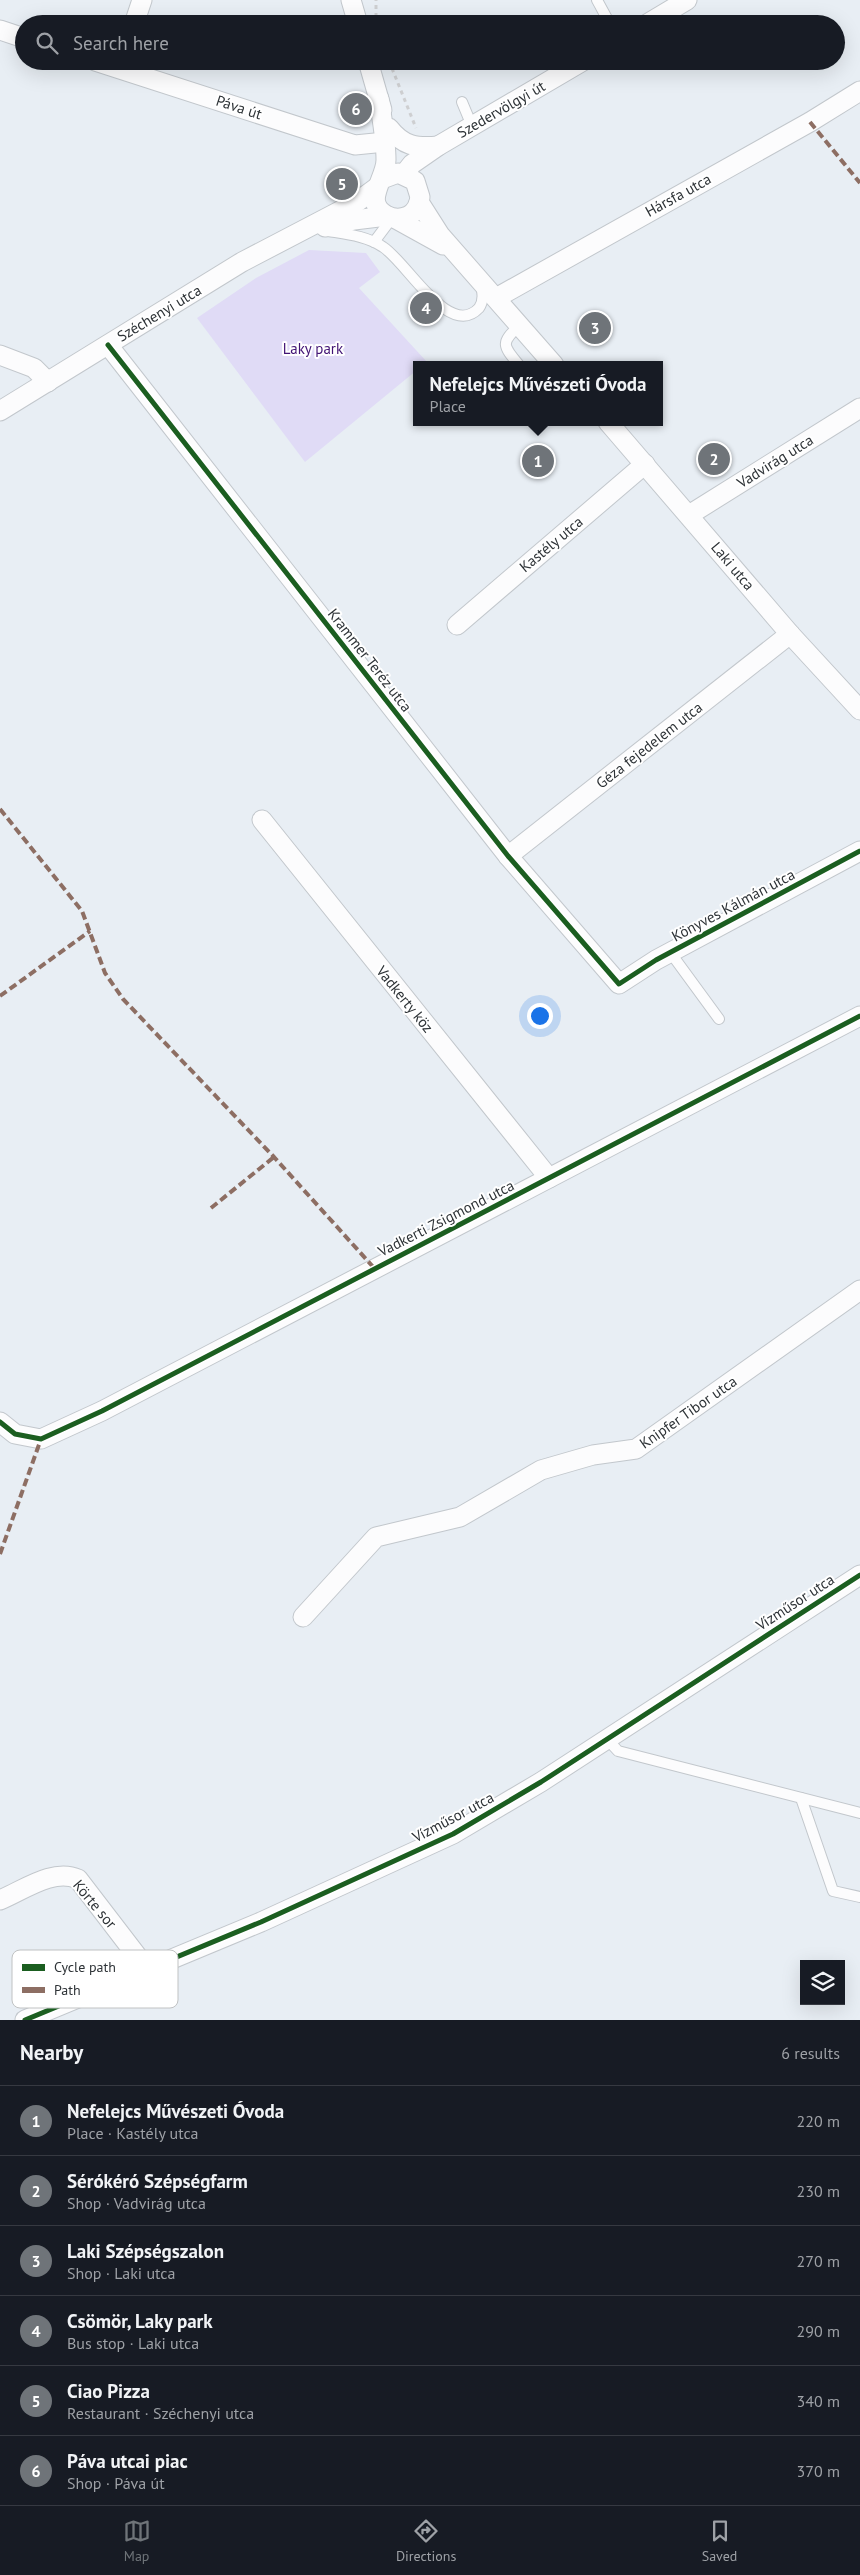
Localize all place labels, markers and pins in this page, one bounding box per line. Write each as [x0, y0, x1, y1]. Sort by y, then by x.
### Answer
pin: 6 [340, 90, 372, 128]
pin: 5 [326, 165, 358, 203]
pin: 4 [410, 289, 442, 327]
pin: 3 [579, 309, 611, 347]
pin: 2 [698, 440, 730, 478]
pin: 1 [522, 442, 554, 480]

